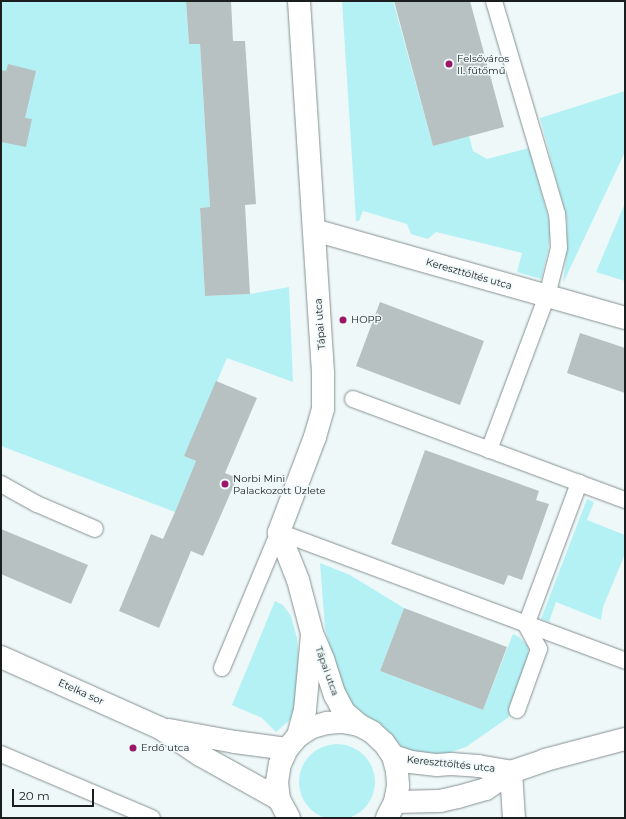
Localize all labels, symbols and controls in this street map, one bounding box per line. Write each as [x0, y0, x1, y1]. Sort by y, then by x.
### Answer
place label: Felsőváros II. fűtőmű [457, 52, 509, 76]
marker: Felsőváros II. fűtőmű [444, 59, 454, 69]
street label: Kereszttöltés utca [425, 256, 513, 292]
street label: Tápai utca [312, 298, 328, 350]
place label: HOPP [351, 314, 382, 326]
marker: HOPP [338, 315, 348, 325]
place label: Norbi Mini Palackozott Üzlete [233, 472, 326, 496]
marker: Norbi Mini Palackozott Üzlete [220, 479, 230, 489]
street label: Tápai utca [313, 645, 341, 697]
street label: Etelka sor [56, 677, 106, 707]
place label: Erdő utca [141, 742, 189, 754]
marker: Erdő utca [128, 743, 138, 753]
street label: Kereszttöltés utca [406, 753, 496, 775]
scale bar [14, 781, 96, 807]
text: 20 m [19, 788, 50, 803]

